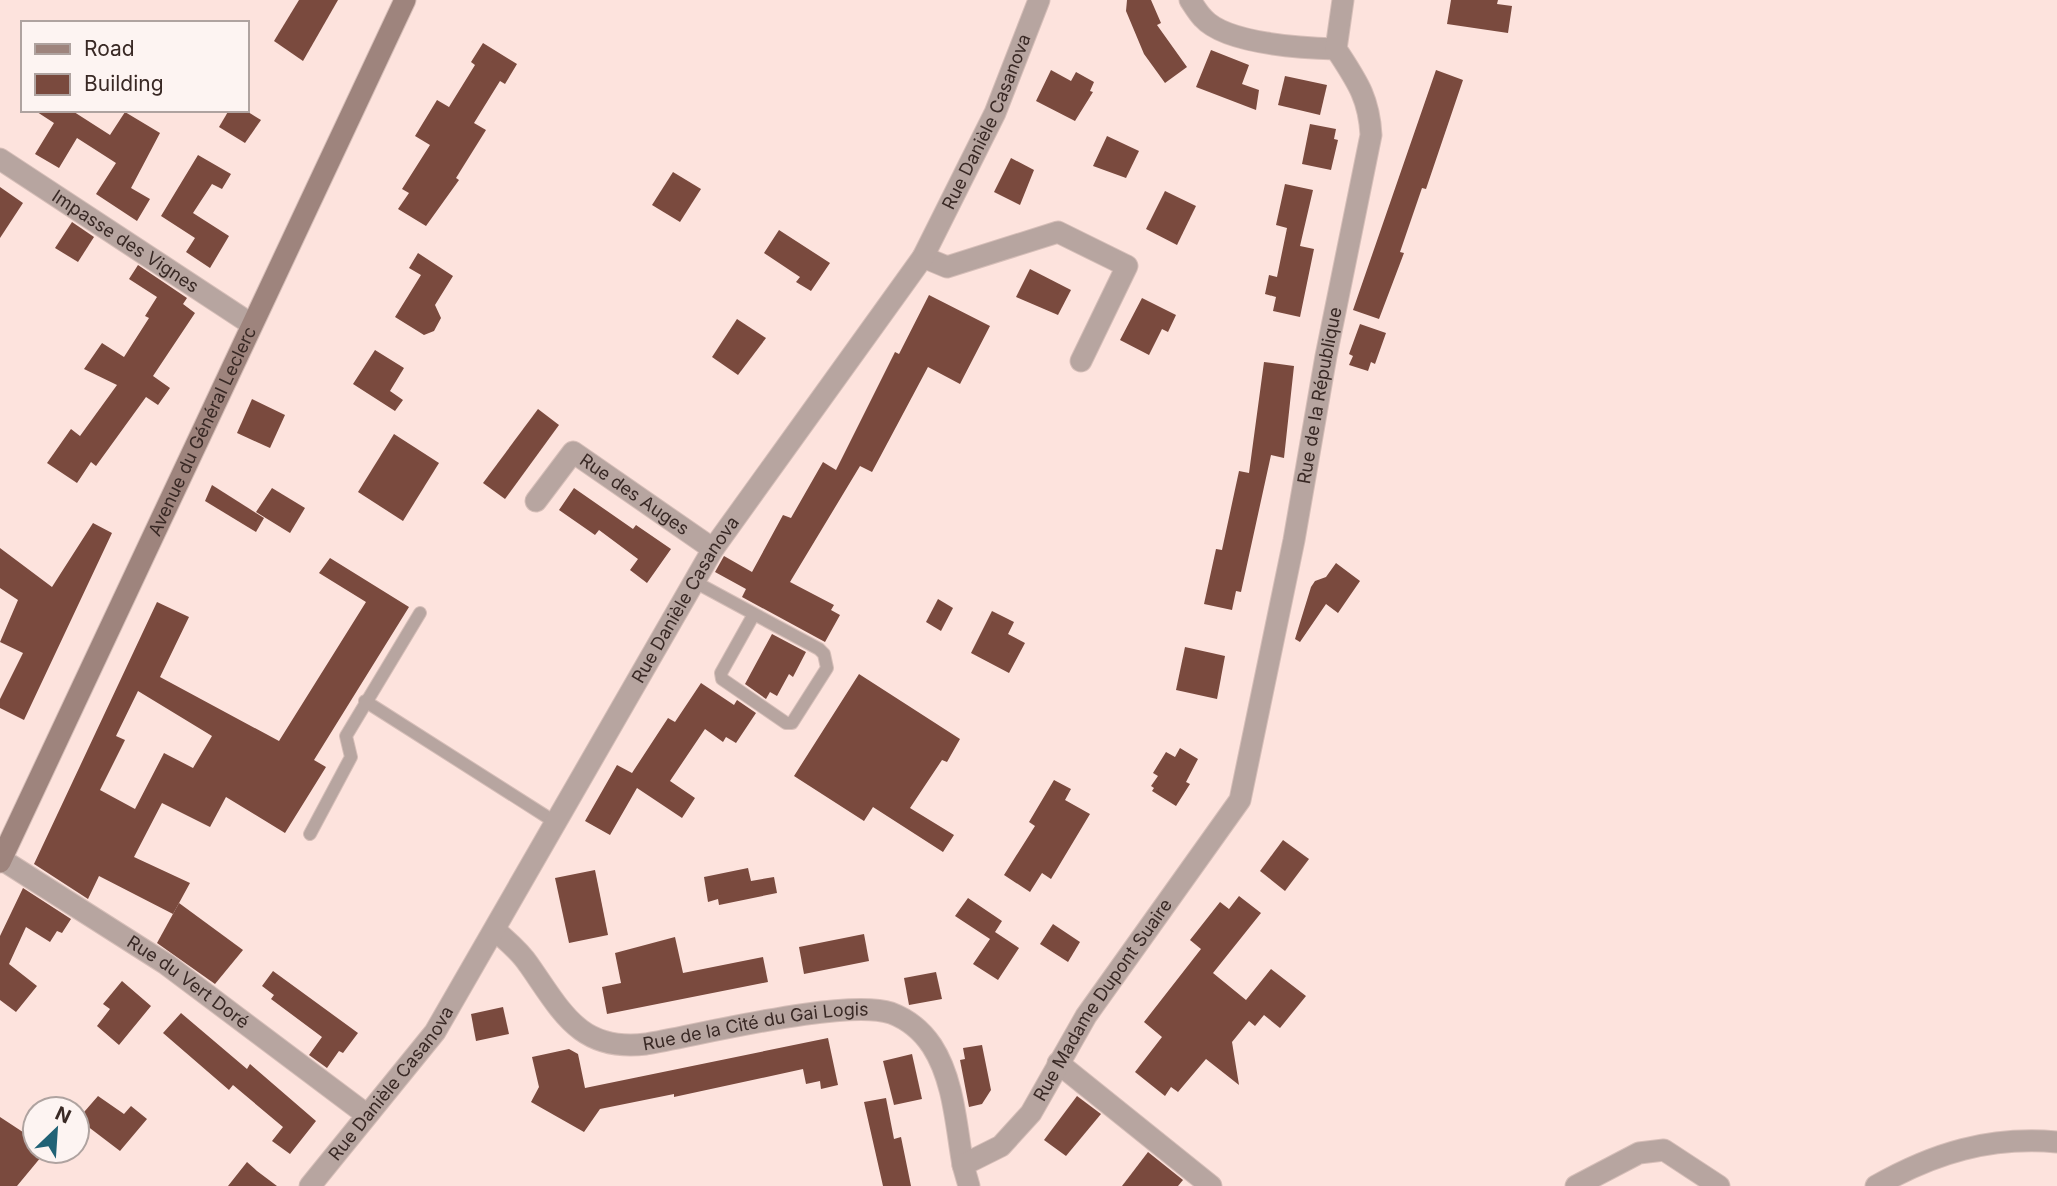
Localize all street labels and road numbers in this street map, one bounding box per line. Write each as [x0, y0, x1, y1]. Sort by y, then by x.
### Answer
street label: Rue Danièle Casanova [938, 31, 1035, 213]
street label: Impasse des Vignes [48, 185, 203, 297]
street label: Rue de la République [1293, 305, 1346, 486]
street label: Avenue du Général Leclerc [144, 323, 260, 539]
street label: Rue des Auges [576, 449, 693, 539]
street label: Rue Danièle Casanova [627, 512, 743, 686]
street label: Rue Madame Dupont Suaire [1029, 895, 1176, 1105]
street label: Rue du Vert Doré [123, 931, 253, 1033]
street label: Rue de la Cité du Gai Logis [641, 998, 869, 1054]
street label: Rue Danièle Casanova [324, 1002, 458, 1165]

